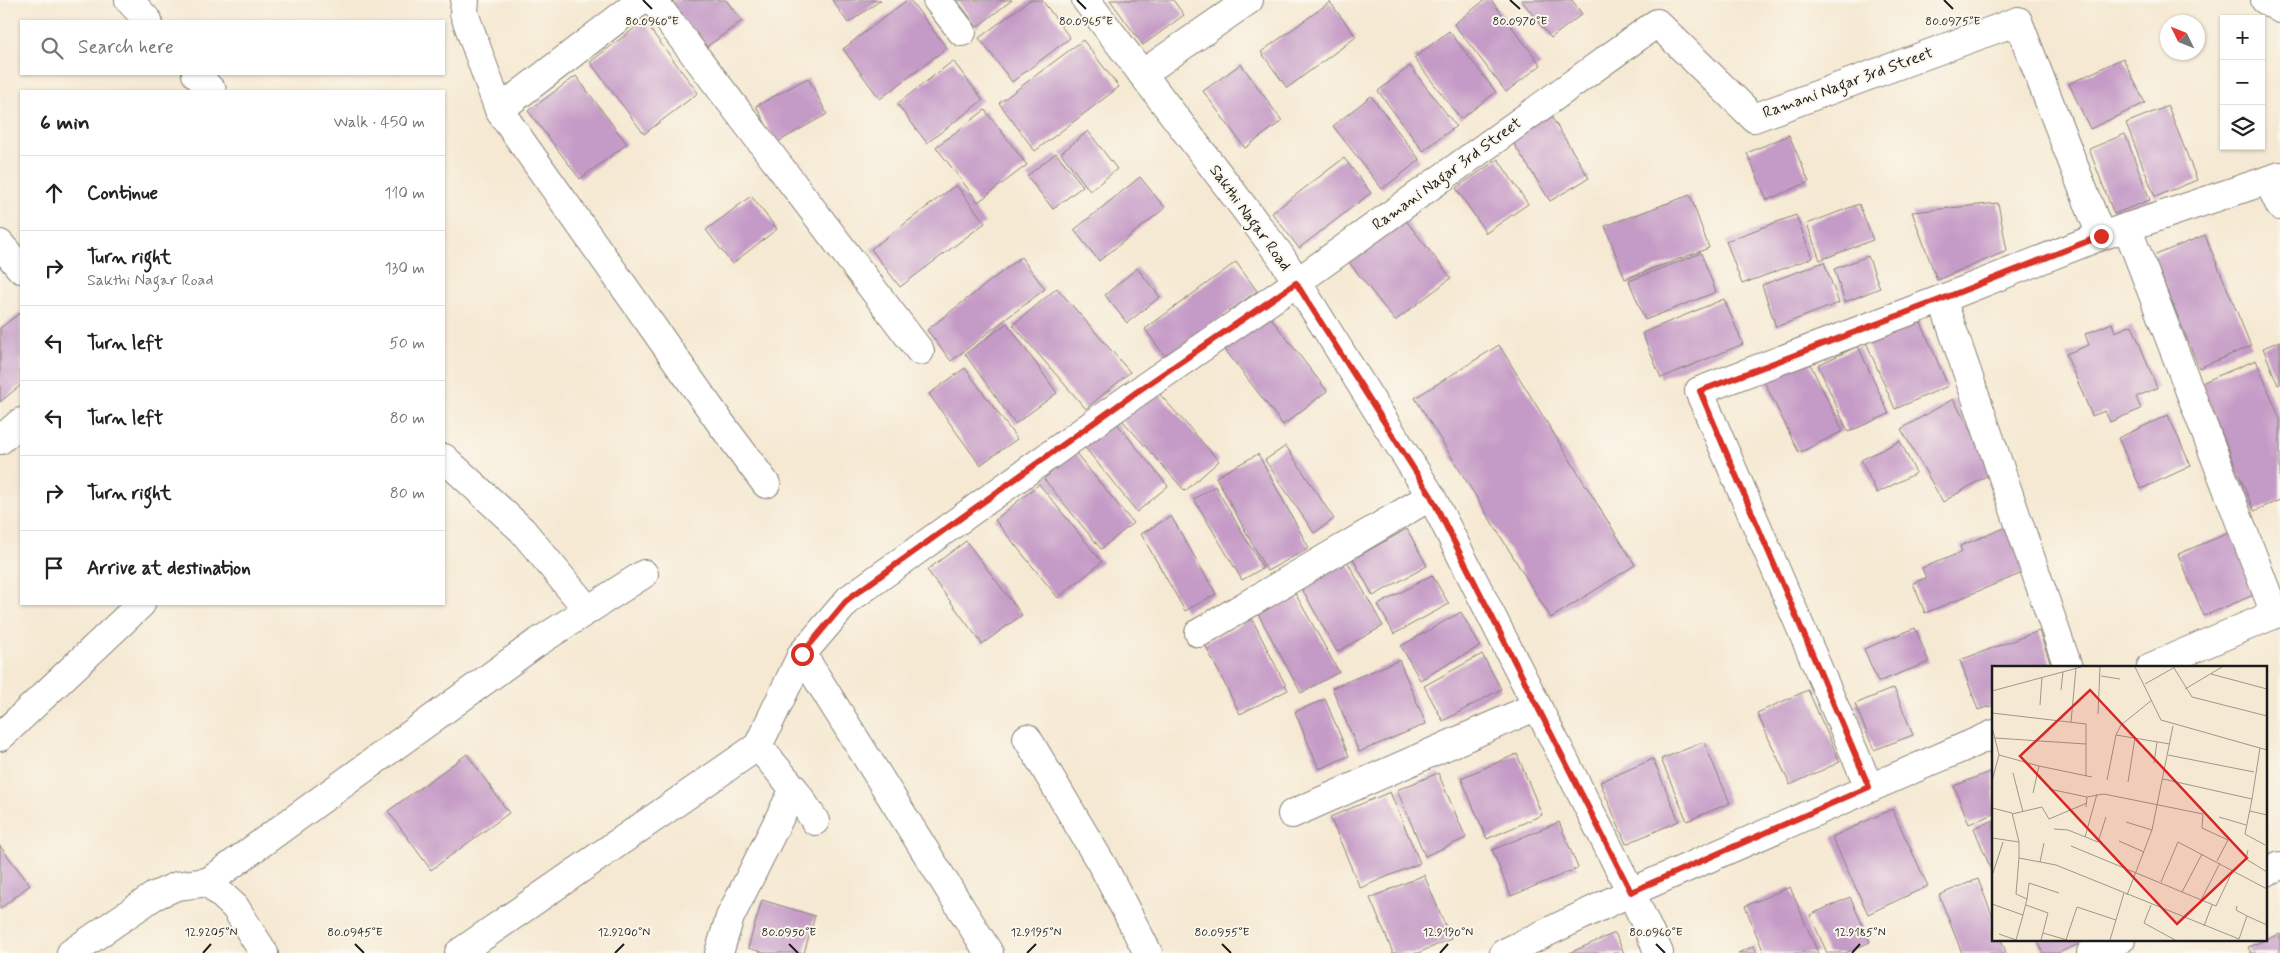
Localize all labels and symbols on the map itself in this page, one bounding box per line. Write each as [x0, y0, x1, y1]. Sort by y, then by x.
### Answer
text: 80.0960°E [625, 14, 679, 30]
text: 80.0965°E [1059, 14, 1113, 30]
text: 80.0970°E [1493, 14, 1547, 30]
text: 80.0975°E [1925, 14, 1981, 30]
north arrow [2160, 15, 2205, 60]
street label: Ramani Nagar 3rd Street [1760, 42, 1937, 125]
street label: Ramani Nagar 3rd Street [1368, 112, 1527, 236]
street label: Sakthi Nagar Road [1204, 161, 1296, 276]
route end [2090, 225, 2113, 248]
route start [791, 643, 814, 666]
inset map [1992, 666, 2268, 940]
text: 12.9205°N [184, 925, 238, 941]
text: 80.0945°E [327, 925, 383, 941]
text: 12.9200°N [598, 925, 650, 941]
text: 80.0950°E [762, 925, 816, 941]
text: 12.9195°N [1010, 925, 1062, 941]
text: 80.0955°E [1194, 925, 1250, 941]
text: 12.9190°N [1423, 925, 1473, 941]
text: 80.0960°E [1629, 925, 1683, 941]
text: 12.9185°N [1834, 925, 1886, 941]

